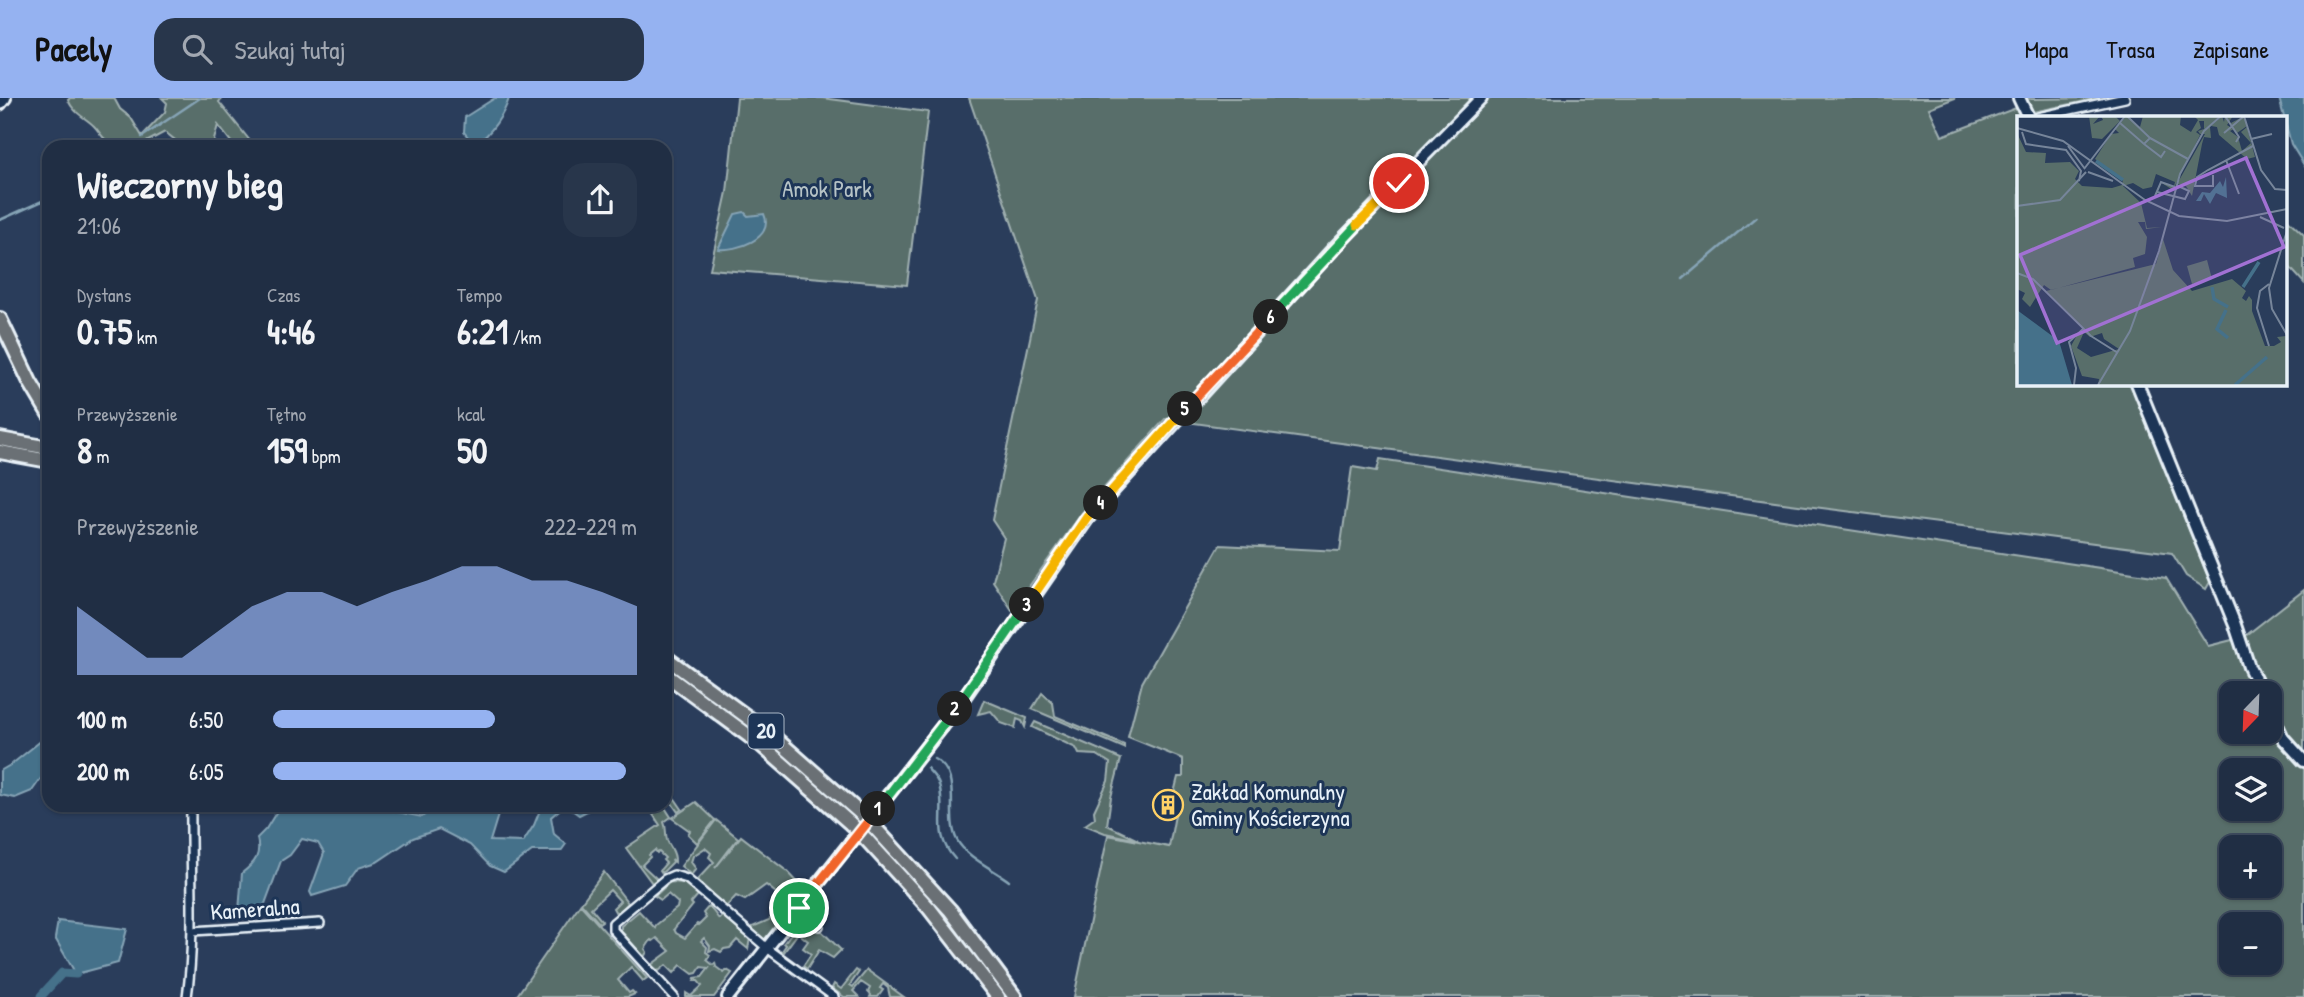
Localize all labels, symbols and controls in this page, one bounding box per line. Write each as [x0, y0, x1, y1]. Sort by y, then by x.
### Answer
search box [154, 18, 644, 81]
text: Pacely [35, 27, 112, 71]
icon: search [178, 30, 216, 68]
text: Szukaj tutaj [234, 32, 346, 67]
text: Mapa [2025, 33, 2068, 65]
text: Trasa [2106, 33, 2155, 65]
text: Zapisane [2193, 33, 2269, 65]
inset map [2017, 116, 2286, 385]
pin [1369, 153, 1429, 213]
text: Wieczorny bieg [77, 158, 283, 210]
button: share [563, 163, 637, 237]
icon: check [1380, 164, 1418, 202]
park label: Amok Park [782, 173, 872, 204]
text: 21:06 [77, 210, 121, 241]
text: Dystans [77, 282, 131, 308]
text: Czas [267, 282, 300, 308]
text: Tempo [457, 282, 502, 308]
pin: 6 [1254, 300, 1288, 334]
text: 6 [1267, 303, 1274, 329]
text: 0.75 [77, 308, 132, 355]
text: 4:46 [267, 308, 315, 355]
text: 6:21 [457, 308, 508, 355]
text: km [132, 324, 158, 350]
text: /km [508, 324, 541, 350]
pin: 5 [1168, 392, 1202, 426]
text: 5 [1180, 395, 1189, 421]
text: Przewyższenie [77, 401, 178, 427]
text: Tętno [267, 401, 306, 427]
text: kcal [457, 401, 485, 427]
text: 8 [77, 427, 92, 474]
text: 159 [267, 427, 307, 474]
text: 50 [457, 427, 488, 474]
text: m [92, 443, 109, 469]
text: bpm [307, 443, 341, 469]
pin: 4 [1084, 486, 1118, 520]
text: 4 [1097, 489, 1104, 515]
text: Przewyższenie [77, 511, 199, 542]
text: 222–229 m [544, 511, 637, 542]
pin: 3 [1010, 588, 1044, 622]
text: 3 [1022, 591, 1031, 617]
north arrow [2219, 681, 2282, 744]
map controls [2219, 681, 2282, 975]
pin: 2 [937, 692, 972, 726]
text: 2 [950, 695, 959, 721]
text: 100 m [77, 704, 127, 735]
text: 6:50 [189, 704, 224, 735]
road number: 20 [748, 714, 784, 748]
text: 200 m [77, 756, 129, 787]
text: 6:05 [189, 756, 224, 787]
button: layers [2219, 758, 2282, 821]
place label: Zakład Komunalny Gminy Kościerzyna [1191, 776, 1349, 833]
building icon: Zakład Komunalny Gminy Kościerzyna [1151, 788, 1185, 822]
pin: 1 [860, 792, 896, 826]
text: 1 [874, 795, 881, 821]
button: + [2219, 835, 2282, 898]
pin [769, 878, 829, 938]
icon: arrive [780, 889, 818, 927]
street label: Kameralna [209, 890, 301, 927]
button: − [2219, 912, 2282, 975]

